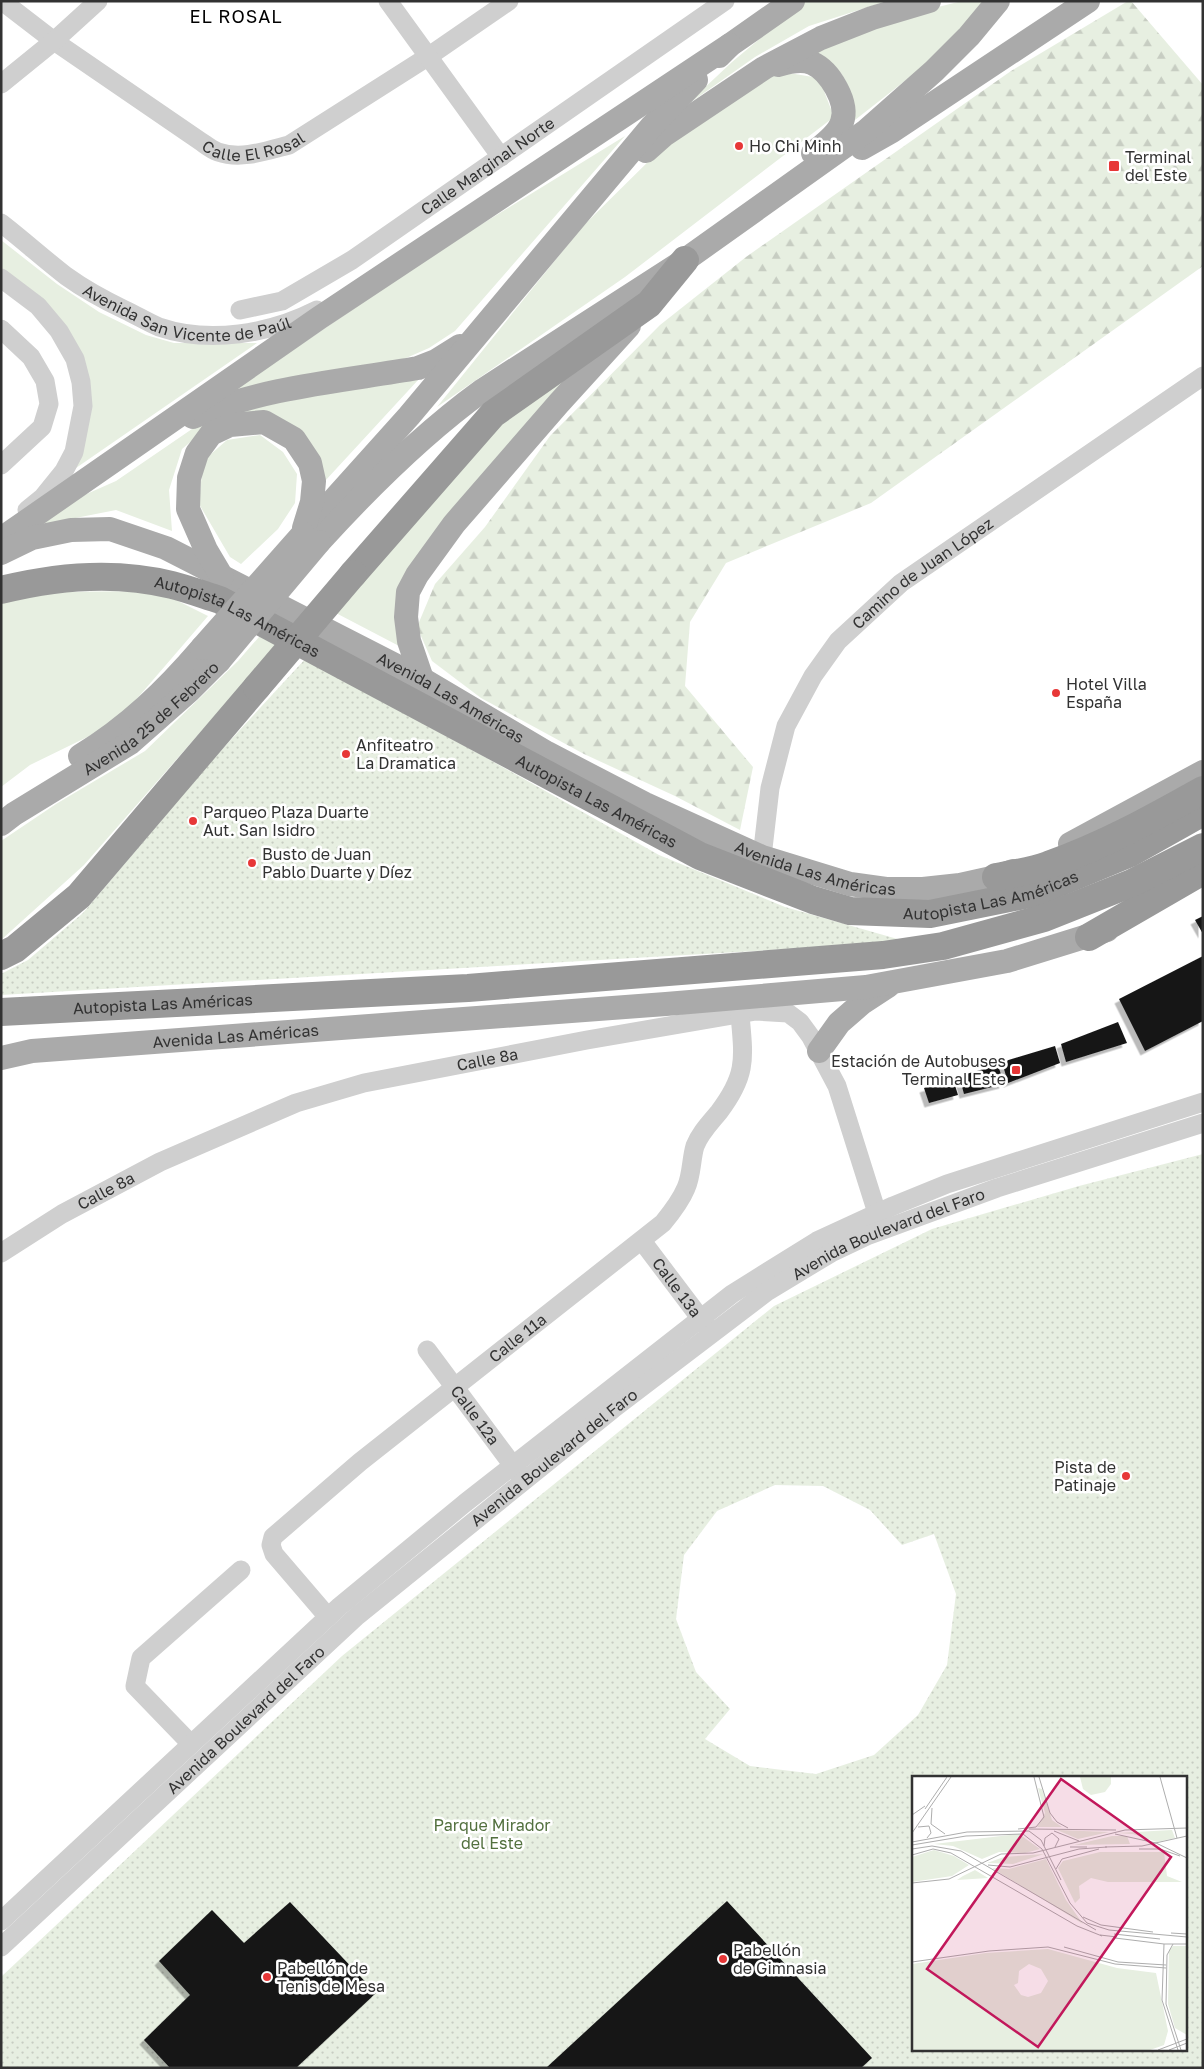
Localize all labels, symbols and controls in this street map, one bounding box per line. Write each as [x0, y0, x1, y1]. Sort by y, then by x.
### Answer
district label: EL ROSAL [190, 5, 282, 27]
street label: Calle Marginal Norte [417, 113, 558, 219]
street label: Calle El Rosal [198, 128, 308, 165]
place label: Ho Chi Minh [749, 136, 842, 156]
marker: Ho Chi Minh [733, 140, 745, 152]
place label: Terminal del Este [1125, 147, 1191, 185]
marker: Terminal del Este [1107, 159, 1121, 173]
street label: Avenida San Vicente de Paúl [79, 280, 294, 346]
street label: Camino de Juan López [848, 513, 997, 633]
street label: Autopista Las Américas [153, 571, 323, 662]
street label: Avenida Las Américas [374, 648, 528, 747]
street label: Avenida 25 de Febrero [79, 657, 223, 779]
place label: Hotel Villa España [1066, 674, 1147, 712]
marker: Hotel Villa España [1050, 687, 1062, 699]
place label: Anfiteatro La Dramatica [356, 735, 456, 773]
marker: Anfiteatro La Dramatica [340, 748, 352, 760]
street label: Autopista Las Américas [513, 750, 681, 852]
place label: Parqueo Plaza Duarte Aut. San Isidro [203, 802, 369, 840]
marker: Parqueo Plaza Duarte Aut. San Isidro [187, 815, 199, 827]
street label: Avenida Las Américas [732, 836, 896, 899]
place label: Busto de Juan Pablo Duarte y Díez [262, 844, 412, 882]
marker: Busto de Juan Pablo Duarte y Díez [246, 857, 258, 869]
street label: Autopista Las Américas [903, 866, 1081, 924]
street label: Autopista Las Américas [72, 989, 253, 1018]
street label: Avenida Las Américas [152, 1020, 319, 1052]
street label: Calle 8a [455, 1044, 520, 1075]
place label: Estación de Autobuses Terminal Este [831, 1051, 1006, 1089]
marker: Estación de Autobuses Terminal Este [1010, 1064, 1022, 1076]
street label: Calle 8a [74, 1167, 138, 1214]
street label: Avenida Boulevard del Faro [788, 1183, 987, 1284]
street label: Calle 13a [648, 1254, 706, 1321]
street label: Calle 11a [485, 1309, 550, 1367]
street label: Calle 12a [447, 1381, 504, 1449]
street label: Avenida Boulevard del Faro [466, 1384, 641, 1530]
place label: Pista de Patinaje [1054, 1457, 1116, 1495]
marker: Pista de Patinaje [1120, 1470, 1132, 1482]
street label: Avenida Boulevard del Faro [162, 1641, 329, 1798]
inset map [912, 1776, 1186, 2052]
park label: Parque Mirador del Este [433, 1815, 551, 1853]
place label: Pabellón de Gimnasia [733, 1940, 827, 1978]
marker: Pabellón de Gimnasia [717, 1953, 729, 1965]
place label: Pabellón de Tenis de Mesa [277, 1958, 385, 1996]
marker: Pabellón de Tenis de Mesa [261, 1971, 273, 1983]

